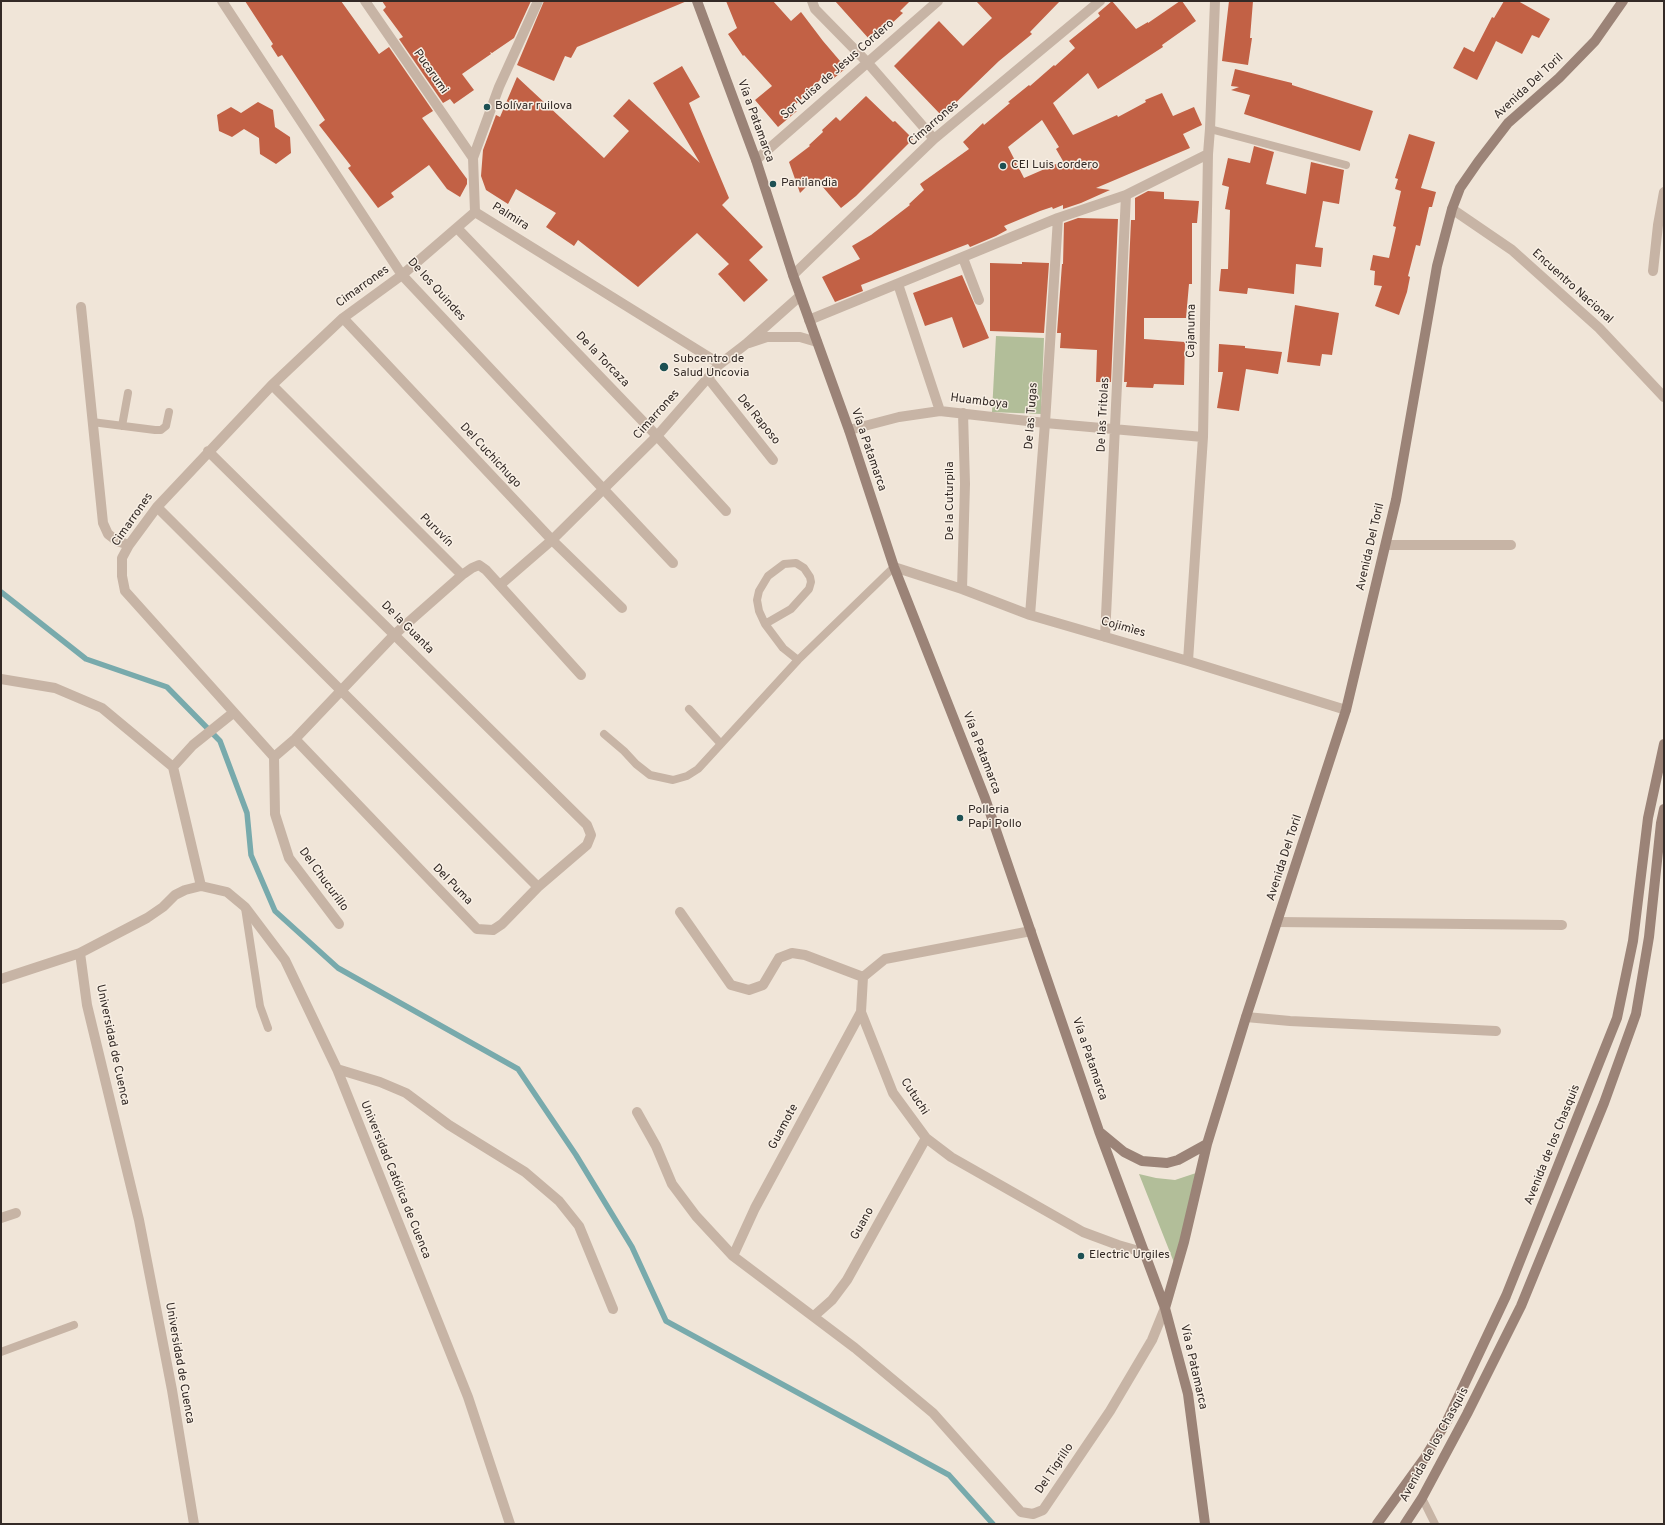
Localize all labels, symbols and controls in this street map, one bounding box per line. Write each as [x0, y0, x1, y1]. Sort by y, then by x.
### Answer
street label: Sor Luisa de Jesus Cordero [779, 17, 897, 123]
street label: Pucarumi [409, 47, 451, 97]
street label: Avenida Del Toril [1491, 51, 1567, 123]
street label: Vía a Patamarca [733, 78, 777, 164]
street label: Cimarrones [906, 98, 962, 150]
place label: Bolívar ruilova [495, 100, 572, 114]
marker: Bolívar ruilova [482, 102, 492, 112]
place label: CEI Luis cordero [1011, 159, 1098, 173]
marker: CEI Luis cordero [998, 161, 1008, 171]
place label: Panilandia [781, 177, 837, 191]
marker: Panilandia [768, 179, 778, 189]
street label: Palmira [489, 200, 531, 234]
street label: Encuentro Nacional [1528, 247, 1616, 327]
street label: De los Quindes [404, 256, 468, 324]
street label: Cimarrones [334, 263, 392, 311]
street label: Cajanuma [1184, 304, 1200, 358]
street label: De la Torcaza [572, 329, 632, 391]
place label: Subcentro de Salud Uncovia [673, 353, 749, 381]
marker: Subcentro de Salud Uncovia [658, 361, 670, 373]
street label: De las Tritolas [1095, 377, 1113, 453]
street label: De las Tugas [1022, 382, 1042, 450]
street label: Cimarrones [631, 387, 683, 443]
street label: Huamboya [949, 391, 1009, 413]
street label: Del Raposo [733, 392, 783, 448]
street label: Vía a Patamarca [847, 407, 889, 493]
street label: Del Cuchichugo [456, 421, 524, 491]
street label: De la Cuturpila [944, 461, 958, 541]
street label: Cimarrones [109, 490, 157, 550]
street label: Avenida Del Toril [1354, 502, 1388, 592]
street label: Puruvín [416, 511, 456, 551]
street label: De la Guanta [378, 599, 436, 657]
street label: Cojimìes [1099, 615, 1147, 641]
street label: Vía a Patamarca [959, 710, 1003, 796]
place label: Polleria Papi Pollo [968, 804, 1022, 832]
marker: Polleria Papi Pollo [955, 813, 965, 823]
street label: Avenida Del Toril [1264, 813, 1306, 903]
street label: Del Chucurillo [295, 845, 351, 915]
street label: Del Puma [429, 862, 475, 908]
street label: Universidad de Cuenca [92, 983, 132, 1107]
street label: Vía a Patamarca [1068, 1016, 1110, 1102]
street label: Cutuchi [897, 1076, 931, 1118]
street label: Avenida de los Chasquis [1522, 1083, 1584, 1207]
street label: Universidad Católica de Cuenca [357, 1099, 433, 1261]
street label: Guamote [766, 1102, 802, 1152]
street label: Guano [848, 1205, 878, 1243]
place label: Electric Urgiles [1089, 1249, 1170, 1263]
marker: Electric Urgiles [1076, 1251, 1086, 1261]
street label: Universidad de Cuenca [161, 1301, 197, 1425]
street label: Vía a Patamarca [1176, 1323, 1210, 1411]
street label: Avenida de los Chasquis [1398, 1385, 1472, 1505]
street label: Del Tigrillo [1033, 1441, 1077, 1497]

